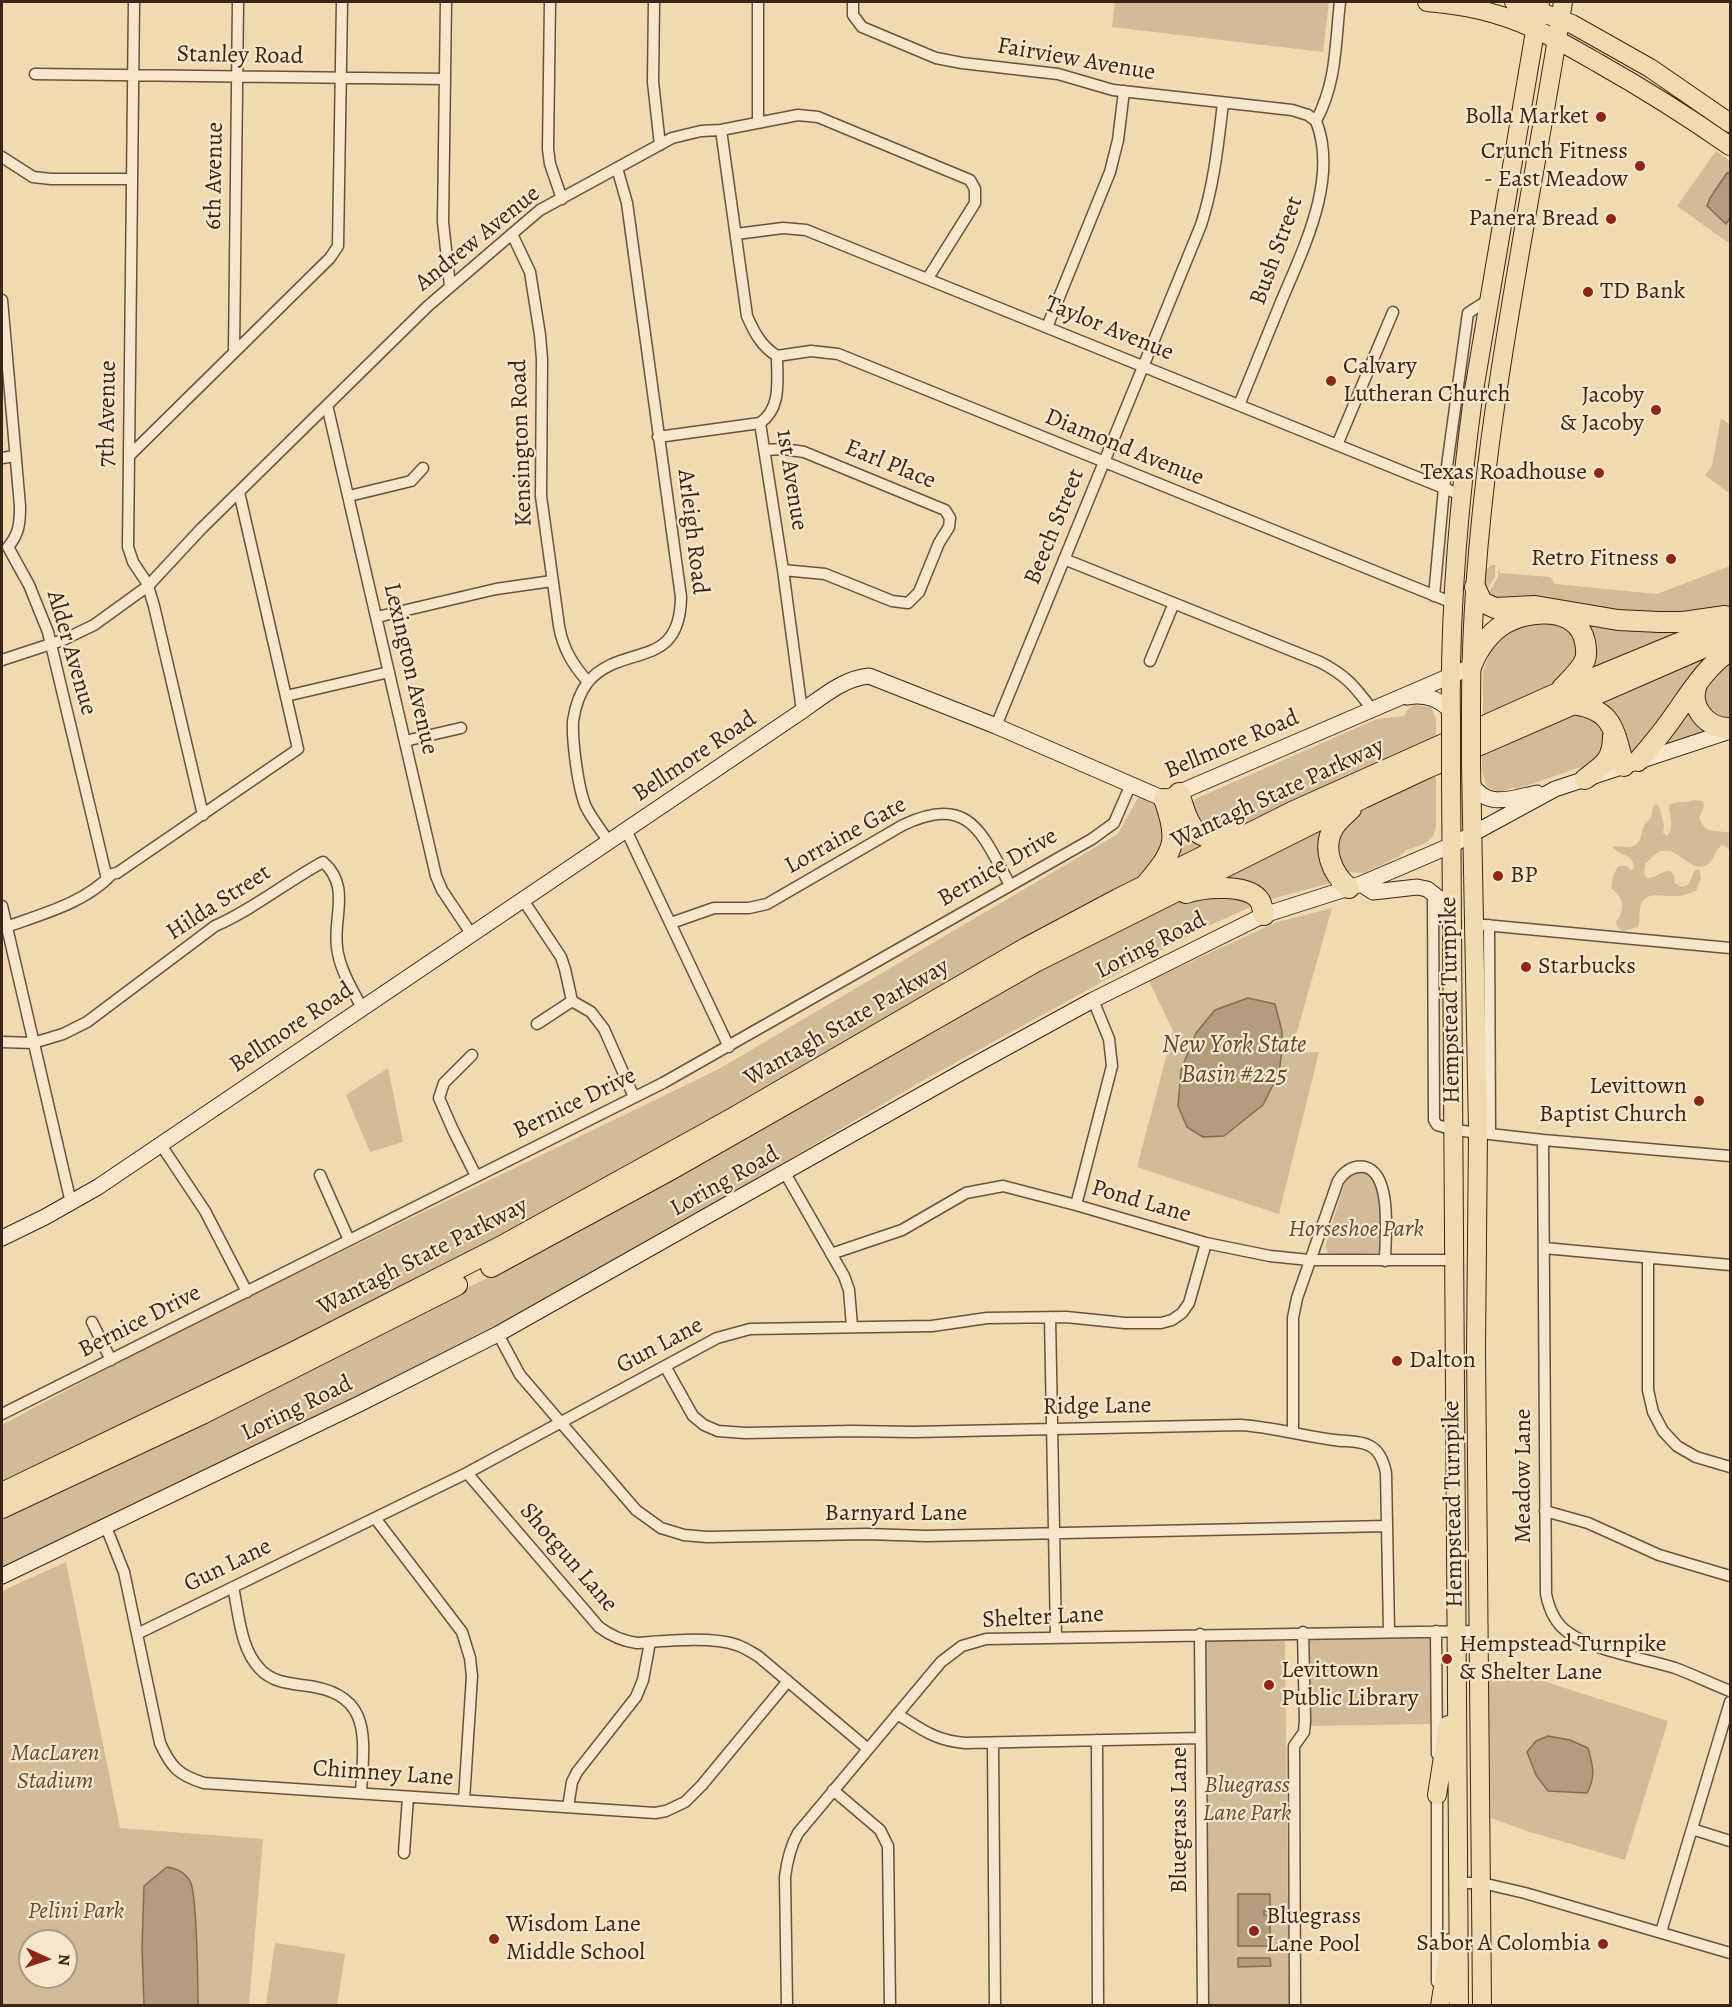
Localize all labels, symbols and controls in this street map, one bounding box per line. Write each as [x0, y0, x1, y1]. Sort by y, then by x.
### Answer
street label: Fairview Avenue [995, 32, 1157, 88]
street label: Stanley Road [176, 40, 304, 72]
place label: Bolla Market [1465, 103, 1589, 131]
marker: Bolla Market [1594, 110, 1608, 124]
street label: 6th Avenue [200, 122, 230, 230]
place label: Crunch Fitness - East Meadow [1481, 138, 1628, 194]
marker: Crunch Fitness - East Meadow [1633, 159, 1647, 173]
street label: Andrew Avenue [410, 180, 546, 298]
street label: Bush Street [1244, 193, 1310, 309]
place label: Panera Bread [1468, 205, 1599, 233]
marker: Panera Bread [1604, 212, 1618, 226]
place label: TD Bank [1600, 278, 1685, 306]
marker: TD Bank [1581, 285, 1595, 299]
street label: Taylor Avenue [1040, 290, 1178, 368]
place label: Calvary Lutheran Church [1343, 353, 1510, 409]
street label: Kensington Road [505, 359, 539, 527]
street label: 7th Avenue [93, 360, 123, 468]
marker: Calvary Lutheran Church [1324, 374, 1338, 388]
place label: Jacoby & Jacoby [1560, 382, 1644, 438]
street label: Diamond Avenue [1040, 403, 1208, 493]
marker: Jacoby & Jacoby [1649, 403, 1663, 417]
street label: 1st Avenue [769, 427, 813, 533]
street label: Earl Place [840, 434, 940, 496]
place label: Texas Roadhouse [1420, 459, 1587, 487]
street label: Beech Street [1019, 465, 1091, 589]
marker: Texas Roadhouse [1592, 466, 1606, 480]
street label: Arleigh Road [670, 468, 714, 596]
place label: Retro Fitness [1531, 545, 1659, 573]
marker: Retro Fitness [1664, 552, 1678, 566]
street label: Lexington Avenue [376, 580, 444, 758]
street label: Alder Avenue [39, 587, 103, 719]
street label: Bellmore Road [1161, 704, 1303, 786]
street label: Bellmore Road [628, 705, 762, 809]
street label: Wantagh State Parkway [1167, 732, 1389, 856]
street label: Lorraine Gate [780, 791, 912, 881]
street label: Bernice Drive [933, 822, 1063, 914]
street label: Hilda Street [162, 859, 276, 947]
place label: BP [1510, 862, 1538, 890]
marker: BP [1491, 869, 1505, 883]
street label: Hempstead Turnpike [1435, 896, 1467, 1104]
street label: Loring Road [1091, 906, 1211, 986]
street label: Wantagh State Parkway [739, 953, 955, 1093]
place label: Starbucks [1538, 953, 1636, 981]
marker: Starbucks [1519, 960, 1533, 974]
street label: Bellmore Road [225, 976, 359, 1080]
water label: New York State Basin #225 [1162, 1030, 1306, 1092]
street label: Bernice Drive [509, 1062, 641, 1146]
place label: Levittown Baptist Church [1539, 1073, 1687, 1129]
marker: Levittown Baptist Church [1692, 1094, 1706, 1108]
street label: Loring Road [666, 1140, 784, 1224]
street label: Pond Lane [1088, 1174, 1194, 1230]
street label: Wantagh State Parkway [313, 1192, 533, 1322]
park label: Horseshoe Park [1288, 1216, 1424, 1244]
street label: Bernice Drive [74, 1279, 206, 1365]
street label: Gun Lane [612, 1311, 708, 1381]
place label: Dalton [1409, 1347, 1476, 1375]
marker: Dalton [1390, 1354, 1404, 1368]
street label: Loring Road [237, 1370, 357, 1448]
street label: Ridge Lane [1042, 1392, 1152, 1422]
street label: Hempstead Turnpike [1438, 1400, 1470, 1608]
street label: Meadow Lane [1510, 1408, 1538, 1544]
street label: Shotgun Lane [513, 1497, 623, 1619]
street label: Barnyard Lane [825, 1500, 967, 1528]
street label: Gun Lane [180, 1533, 276, 1599]
street label: Shelter Lane [981, 1600, 1105, 1636]
place label: Hempstead Turnpike & Shelter Lane [1459, 1631, 1667, 1687]
marker: Hempstead Turnpike & Shelter Lane [1440, 1652, 1454, 1666]
place label: Levittown Public Library [1281, 1657, 1418, 1713]
marker: Levittown Public Library [1262, 1678, 1276, 1692]
park label: MacLaren Stadium [11, 1740, 99, 1796]
street label: Bluegrass Lane [1166, 1746, 1194, 1894]
street label: Chimney Lane [312, 1755, 454, 1793]
park label: Bluegrass Lane Park [1203, 1772, 1291, 1828]
park label: Pelini Park [28, 1898, 124, 1926]
place label: Bluegrass Lane Pool [1266, 1903, 1361, 1959]
place label: Wisdom Lane Middle School [506, 1911, 645, 1967]
marker: Bluegrass Lane Pool [1247, 1924, 1261, 1938]
north arrow [18, 1929, 78, 1989]
place label: Sabor A Colombia [1416, 1930, 1591, 1958]
marker: Wisdom Lane Middle School [487, 1932, 501, 1946]
marker: Sabor A Colombia [1596, 1937, 1610, 1951]
text: N [53, 1953, 75, 1966]

